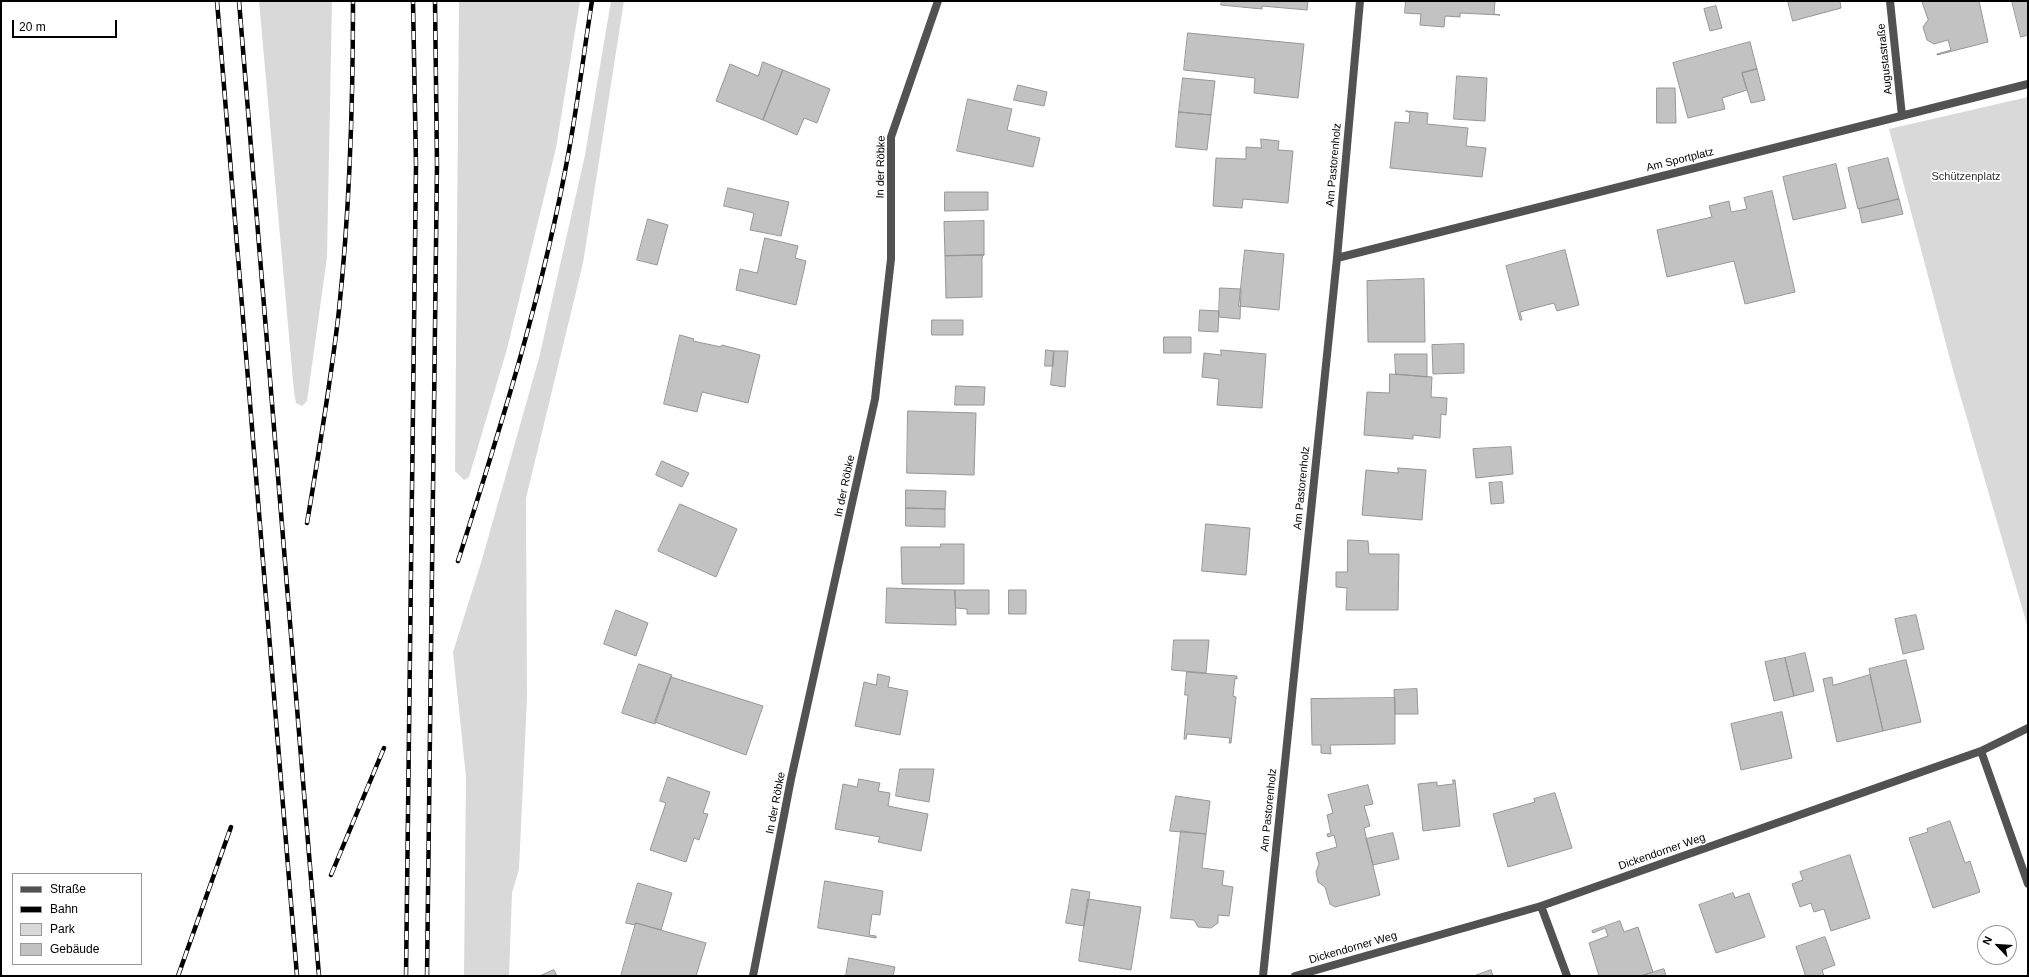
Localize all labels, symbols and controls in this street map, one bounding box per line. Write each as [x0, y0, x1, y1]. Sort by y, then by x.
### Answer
scale bar [14, 12, 119, 38]
text: 20 m [19, 20, 46, 34]
street label: Augustastraße [1875, 23, 1895, 95]
street label: Am Pastorenholz [1324, 123, 1344, 207]
street label: In der Röbke [874, 135, 888, 199]
street label: Am Sportplatz [1645, 145, 1715, 175]
park label: Schützenplatz [1931, 170, 2001, 184]
street label: Am Pastorenholz [1291, 446, 1313, 530]
street label: In der Röbke [832, 454, 858, 518]
street label: Am Pastorenholz [1258, 768, 1280, 852]
street label: In der Röbke [764, 771, 788, 835]
street label: Dickendorner Weg [1617, 831, 1707, 873]
legend [12, 873, 142, 965]
text: Straße [50, 882, 86, 896]
text: Bahn [50, 902, 78, 916]
text: Park [50, 922, 75, 936]
north arrow [1977, 925, 2017, 965]
street label: Dickendorner Weg [1307, 929, 1399, 967]
text: N [1980, 934, 1994, 946]
text: Gebäude [50, 942, 99, 956]

